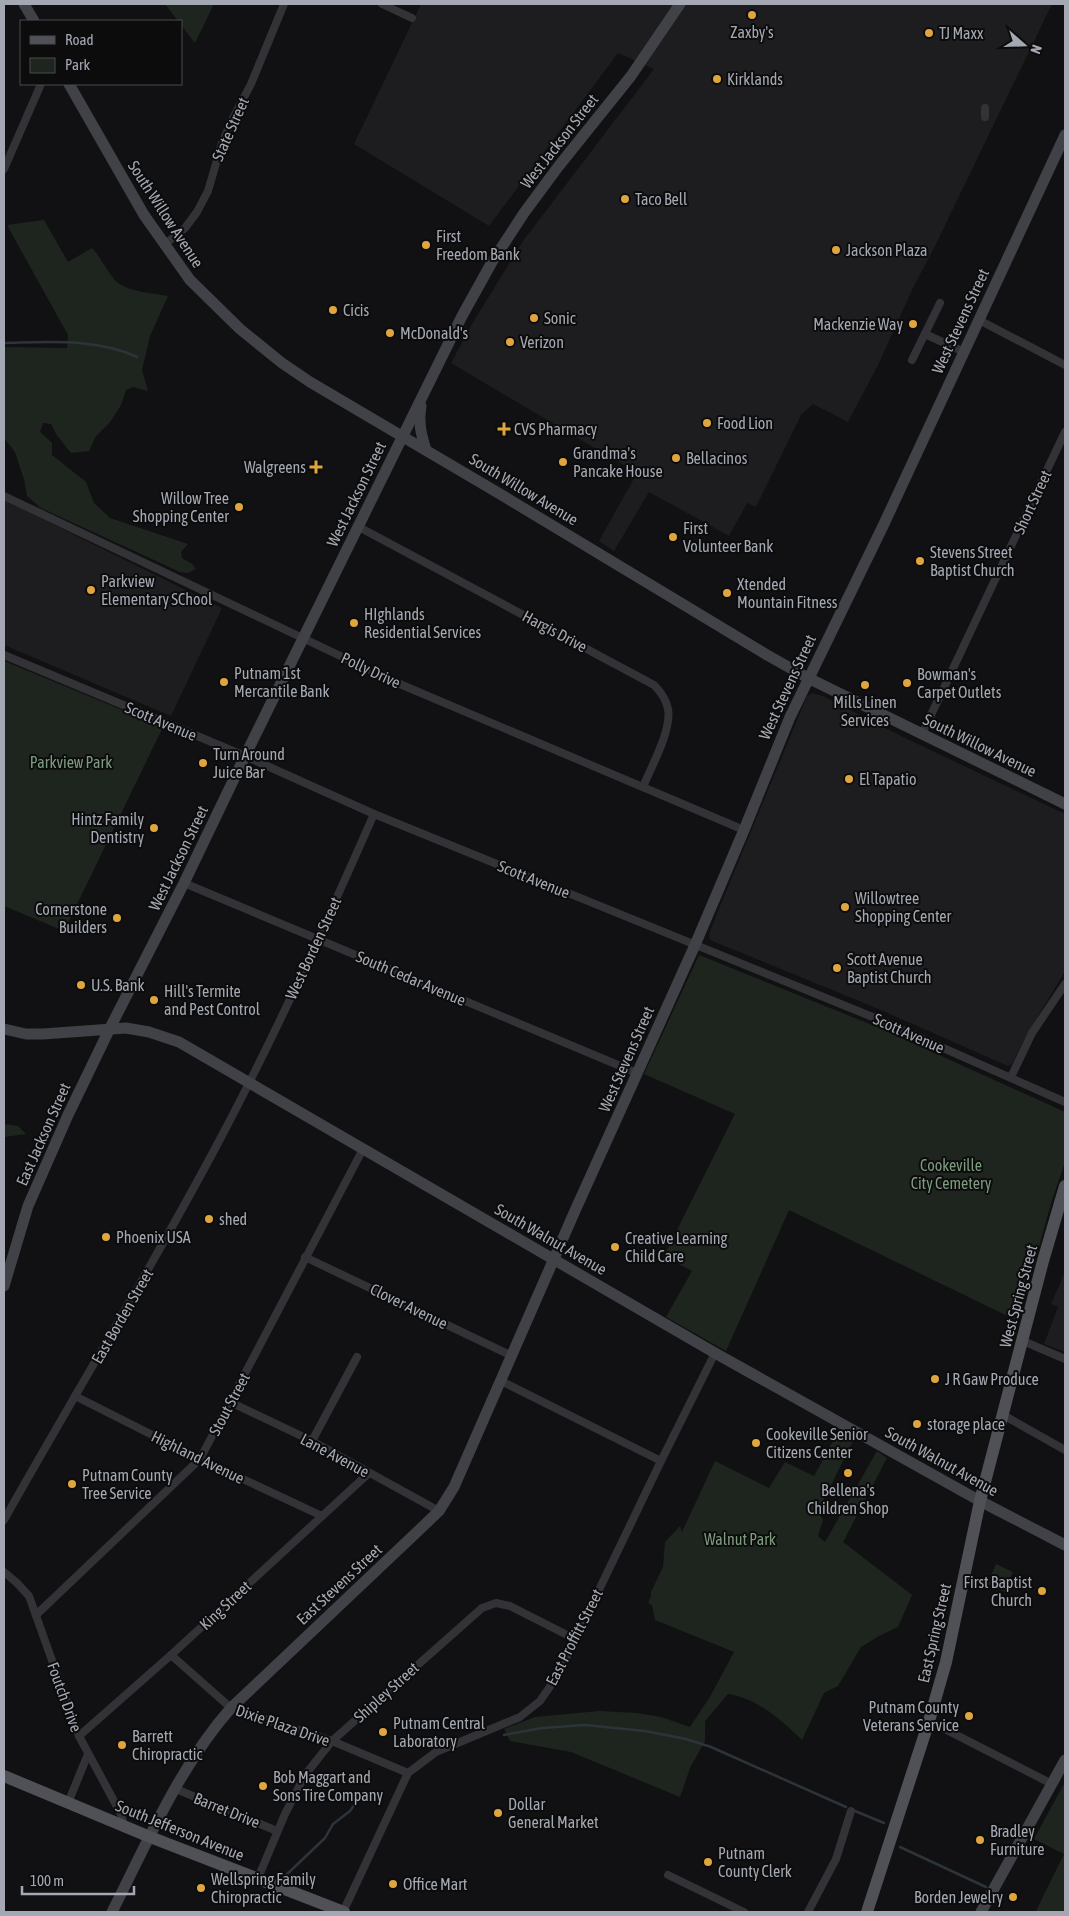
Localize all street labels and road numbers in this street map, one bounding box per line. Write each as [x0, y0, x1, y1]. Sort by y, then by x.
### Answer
street label: West Jackson Street [517, 90, 602, 192]
street label: State Street [208, 94, 252, 164]
street label: South Willow Avenue [125, 157, 207, 271]
street label: West Stevens Street [928, 265, 992, 376]
street label: West Jackson Street [323, 438, 389, 549]
street label: South Willow Avenue [466, 449, 582, 529]
street label: Short Street [1009, 467, 1055, 537]
street label: Hargis Drive [519, 607, 590, 656]
street label: West Stevens Street [755, 631, 819, 742]
street label: Polly Drive [338, 648, 404, 692]
street label: Scott Avenue [123, 698, 199, 744]
street label: South Willow Avenue [921, 710, 1039, 780]
street label: West Jackson Street [145, 802, 211, 913]
street label: Scott Avenue [495, 856, 573, 902]
street label: West Borden Street [281, 894, 345, 1002]
street label: South Cedar Avenue [354, 947, 468, 1009]
street label: West Stevens Street [595, 1003, 657, 1115]
street label: Scott Avenue [871, 1009, 947, 1057]
street label: East Jackson Street [12, 1080, 74, 1188]
street label: South Walnut Avenue [492, 1200, 610, 1278]
street label: West Spring Street [996, 1242, 1041, 1350]
street label: East Borden Street [88, 1265, 157, 1367]
street label: Clover Avenue [368, 1280, 450, 1332]
street label: Stout Street [205, 1369, 253, 1438]
street label: South Walnut Avenue [883, 1423, 1001, 1499]
street label: Highland Avenue [148, 1427, 247, 1488]
street label: Lane Avenue [298, 1429, 372, 1481]
street label: East Stevens Street [293, 1540, 385, 1628]
street label: King Street [196, 1577, 255, 1634]
street label: East Spring Street [914, 1581, 955, 1685]
street label: East Proffitt Street [542, 1586, 606, 1688]
street label: Shipley Street [350, 1658, 423, 1726]
street label: Foutch Drive [44, 1660, 86, 1734]
street label: Dixie Plaza Drive [234, 1701, 332, 1749]
street label: Barret Drive [191, 1789, 263, 1831]
street label: South Jefferson Avenue [113, 1796, 247, 1864]

